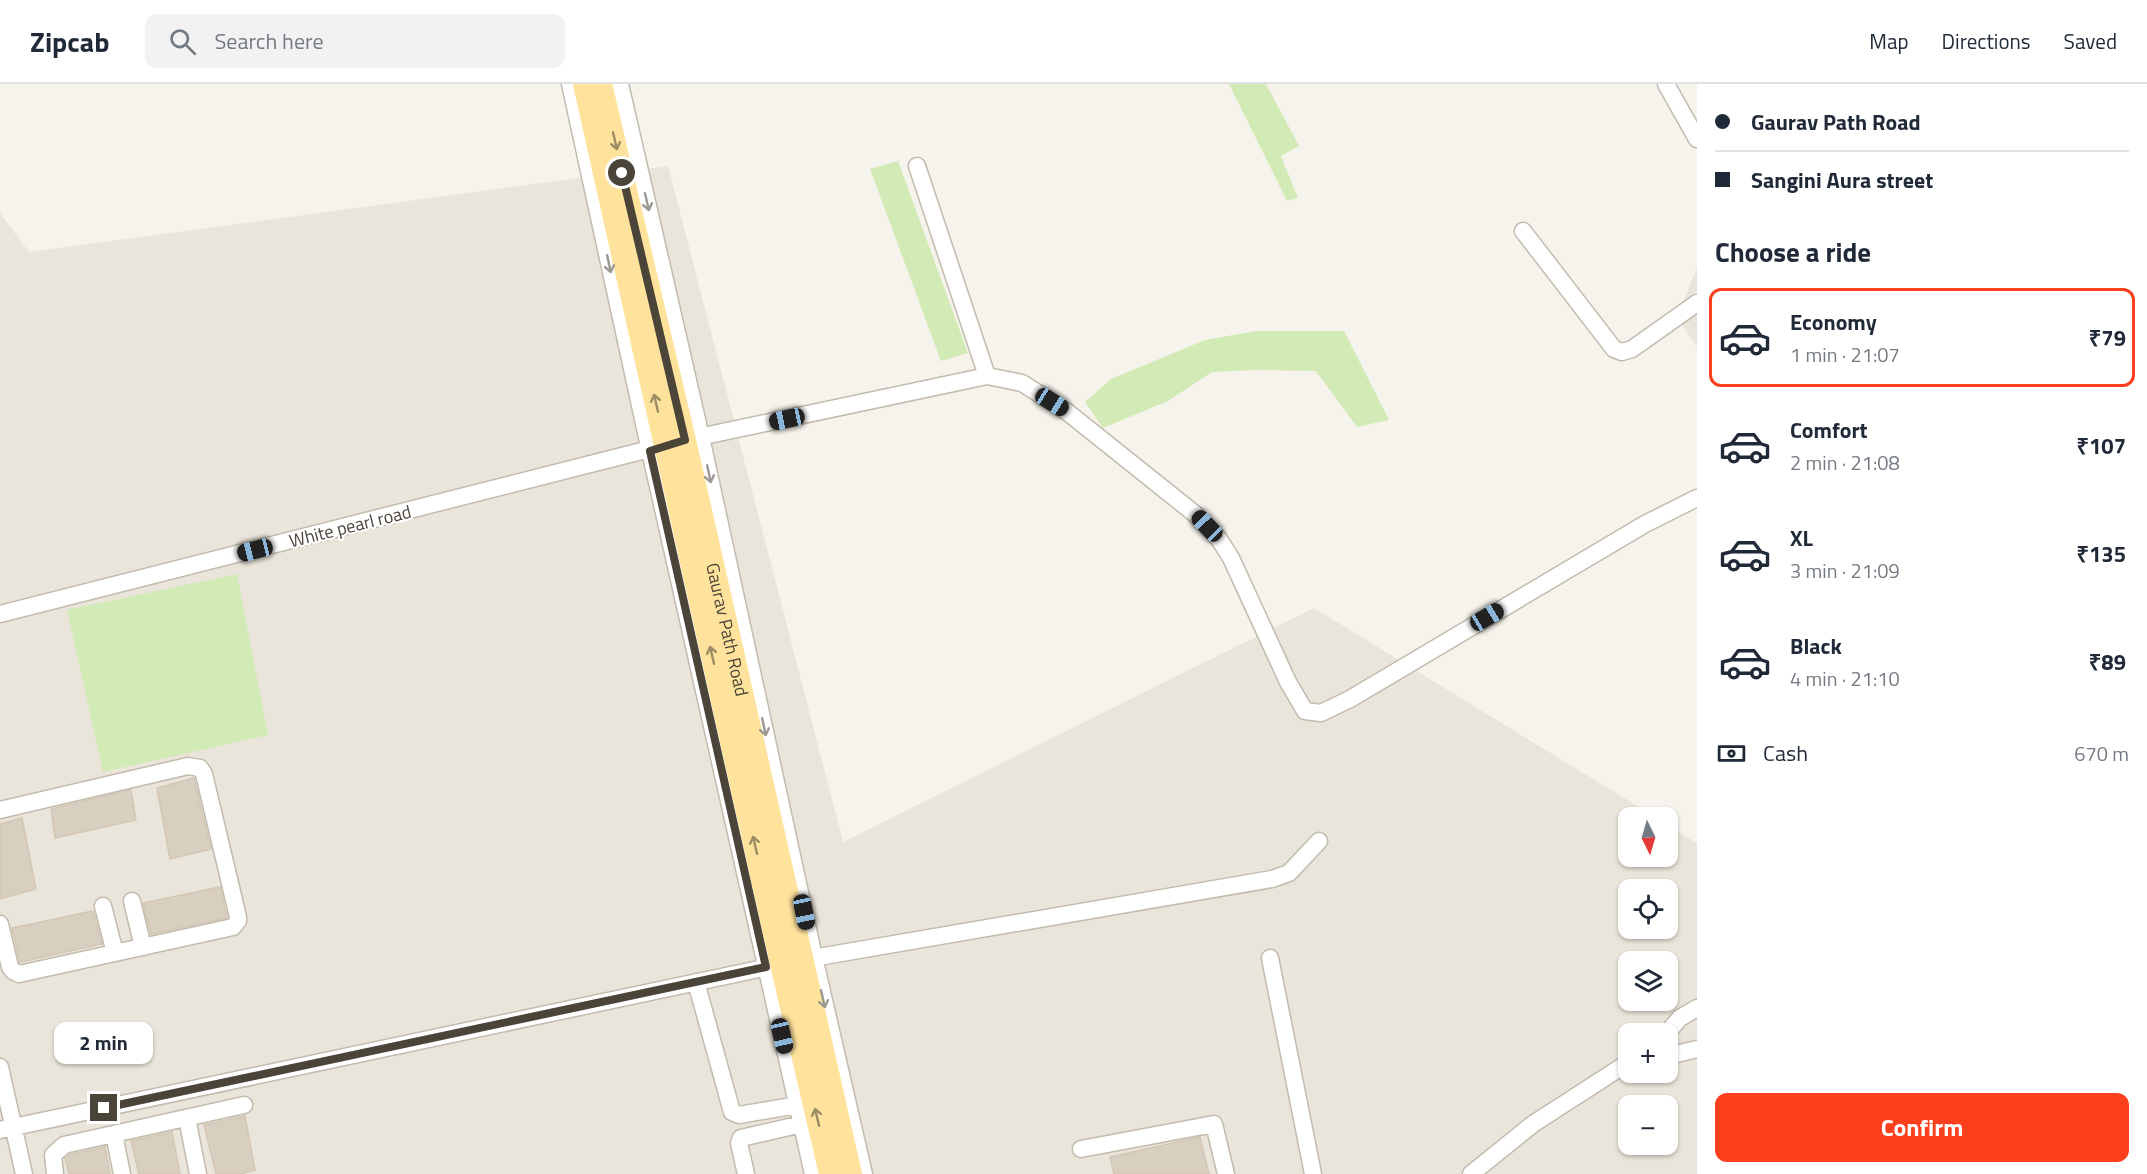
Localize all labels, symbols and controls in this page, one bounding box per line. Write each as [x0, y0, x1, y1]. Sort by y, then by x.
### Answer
search box [145, 14, 565, 68]
text: Zipcab [30, 20, 109, 63]
text: Search here [214, 24, 324, 58]
icon: search [166, 25, 199, 58]
text: Map [1869, 25, 1909, 57]
text: Directions [1942, 25, 2031, 57]
text: Saved [2064, 25, 2117, 57]
text: Gaurav Path Road [1751, 105, 1921, 139]
one-way arrow [609, 131, 621, 150]
route start [608, 159, 635, 186]
text: Sangini Aura street [1751, 163, 1933, 197]
one-way arrow [641, 193, 653, 212]
text: Choose a ride [1715, 231, 1871, 272]
one-way arrow [604, 254, 615, 274]
text: Economy [1790, 305, 1877, 339]
icon: car [1718, 311, 1772, 365]
text: ₹79 [2089, 321, 2126, 355]
text: 1 min · 21:07 [1790, 339, 1900, 370]
car [1032, 385, 1072, 419]
one-way arrow [650, 394, 661, 413]
car [768, 406, 806, 432]
text: Comfort [1790, 413, 1868, 447]
icon: car [1718, 419, 1772, 473]
text: ₹107 [2076, 429, 2126, 463]
text: 2 min · 21:08 [1790, 447, 1900, 478]
one-way arrow [704, 464, 715, 484]
street label: White pearl road [286, 498, 414, 554]
car [1188, 507, 1226, 545]
text: XL [1790, 521, 1813, 555]
icon: car [1718, 527, 1772, 581]
car [235, 537, 275, 563]
text: ₹135 [2076, 537, 2126, 571]
text: 3 min · 21:09 [1790, 555, 1900, 586]
street label: Gaurav Path Road [700, 560, 756, 699]
car [1467, 600, 1507, 634]
text: Black [1790, 629, 1842, 663]
icon: car [1718, 635, 1772, 689]
text: ₹89 [2089, 645, 2126, 679]
one-way arrow [706, 646, 717, 665]
text: 4 min · 21:10 [1790, 663, 1900, 694]
one-way arrow [758, 717, 770, 736]
text: Cash [1763, 736, 1808, 770]
icon: cash [1715, 737, 1748, 770]
text: 670 m [2074, 738, 2129, 769]
north arrow [1618, 807, 1678, 867]
map controls [1618, 807, 1678, 1155]
one-way arrow [748, 836, 760, 855]
button: locate [1618, 879, 1678, 939]
car [791, 893, 817, 931]
button: layers [1618, 951, 1678, 1011]
one-way arrow [818, 989, 830, 1008]
car [769, 1016, 795, 1056]
callout: 2 min [54, 1021, 154, 1063]
button: + [1618, 1023, 1678, 1083]
text: 2 min [79, 1027, 128, 1058]
button: Confirm [1715, 1093, 2129, 1162]
route end [90, 1094, 117, 1121]
button: − [1618, 1095, 1678, 1155]
one-way arrow [811, 1108, 822, 1127]

